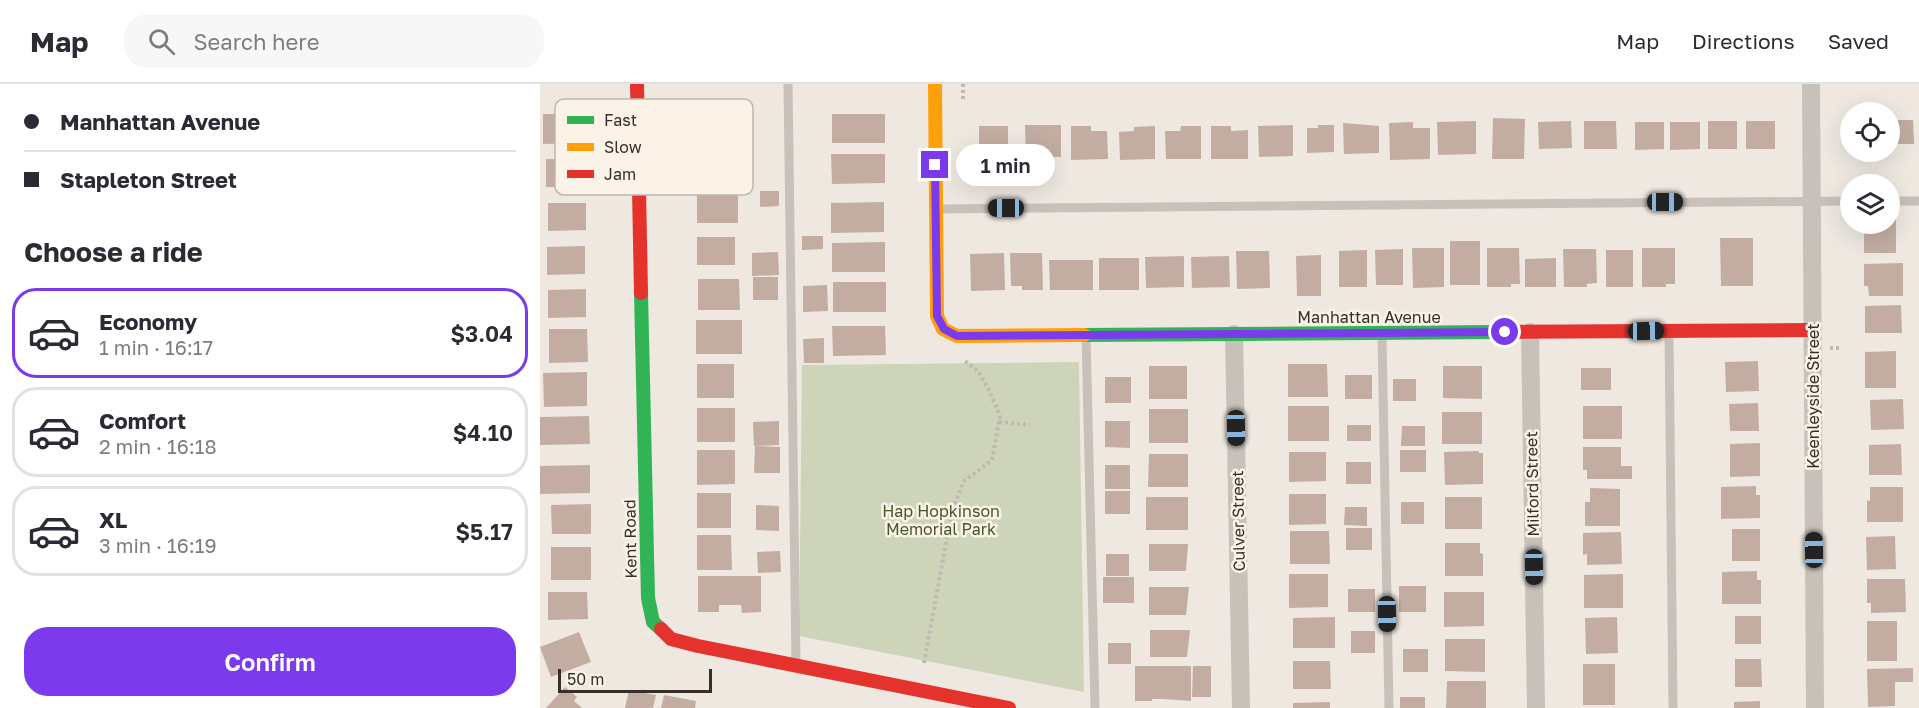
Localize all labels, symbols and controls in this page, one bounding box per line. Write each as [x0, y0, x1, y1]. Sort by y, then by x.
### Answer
search box [124, 14, 544, 68]
text: Map [30, 25, 88, 58]
icon: search [145, 25, 178, 58]
text: Search here [193, 28, 319, 55]
text: Map [1616, 28, 1659, 54]
text: Directions [1692, 28, 1795, 54]
text: Saved [1828, 28, 1889, 54]
legend [555, 99, 753, 195]
map controls [1840, 102, 1900, 234]
button: locate [1840, 102, 1900, 162]
text: Manhattan Avenue [60, 108, 260, 135]
text: Fast [604, 110, 637, 130]
text: Slow [604, 137, 642, 157]
callout: 1 min [956, 144, 1055, 186]
route end [921, 151, 948, 178]
text: 1 min [980, 153, 1031, 177]
text: Jam [604, 164, 636, 184]
text: Stapleton Street [60, 166, 237, 193]
button: layers [1840, 174, 1900, 234]
car [1647, 193, 1683, 211]
car [988, 199, 1024, 217]
text: Choose a ride [24, 236, 203, 268]
icon: car [27, 306, 81, 360]
street label: Manhattan Avenue [1297, 307, 1441, 327]
text: Economy [99, 308, 197, 335]
route start [1491, 318, 1518, 345]
text: $3.04 [451, 320, 513, 347]
car [1628, 322, 1664, 340]
street label: Keenleyside Street [1803, 323, 1823, 469]
text: 1 min · 16:17 [99, 335, 213, 359]
icon: car [27, 405, 81, 459]
text: Comfort [99, 407, 186, 434]
car [1227, 410, 1245, 446]
text: $4.10 [453, 419, 513, 446]
street label: Milford Street [1521, 431, 1543, 537]
text: 2 min · 16:18 [99, 434, 217, 458]
street label: Culver Street [1227, 470, 1249, 572]
street label: Kent Road [619, 499, 641, 579]
park label: Hap Hopkinson Memorial Park [882, 501, 1000, 539]
icon: car [27, 504, 81, 558]
text: XL [99, 506, 127, 533]
text: $5.17 [456, 518, 513, 545]
car [1805, 532, 1823, 568]
text: 3 min · 16:19 [99, 533, 217, 557]
car [1525, 549, 1543, 585]
car [1378, 596, 1396, 632]
button: Confirm [24, 627, 516, 696]
scale bar [558, 666, 712, 694]
text: 50 m [567, 669, 604, 689]

